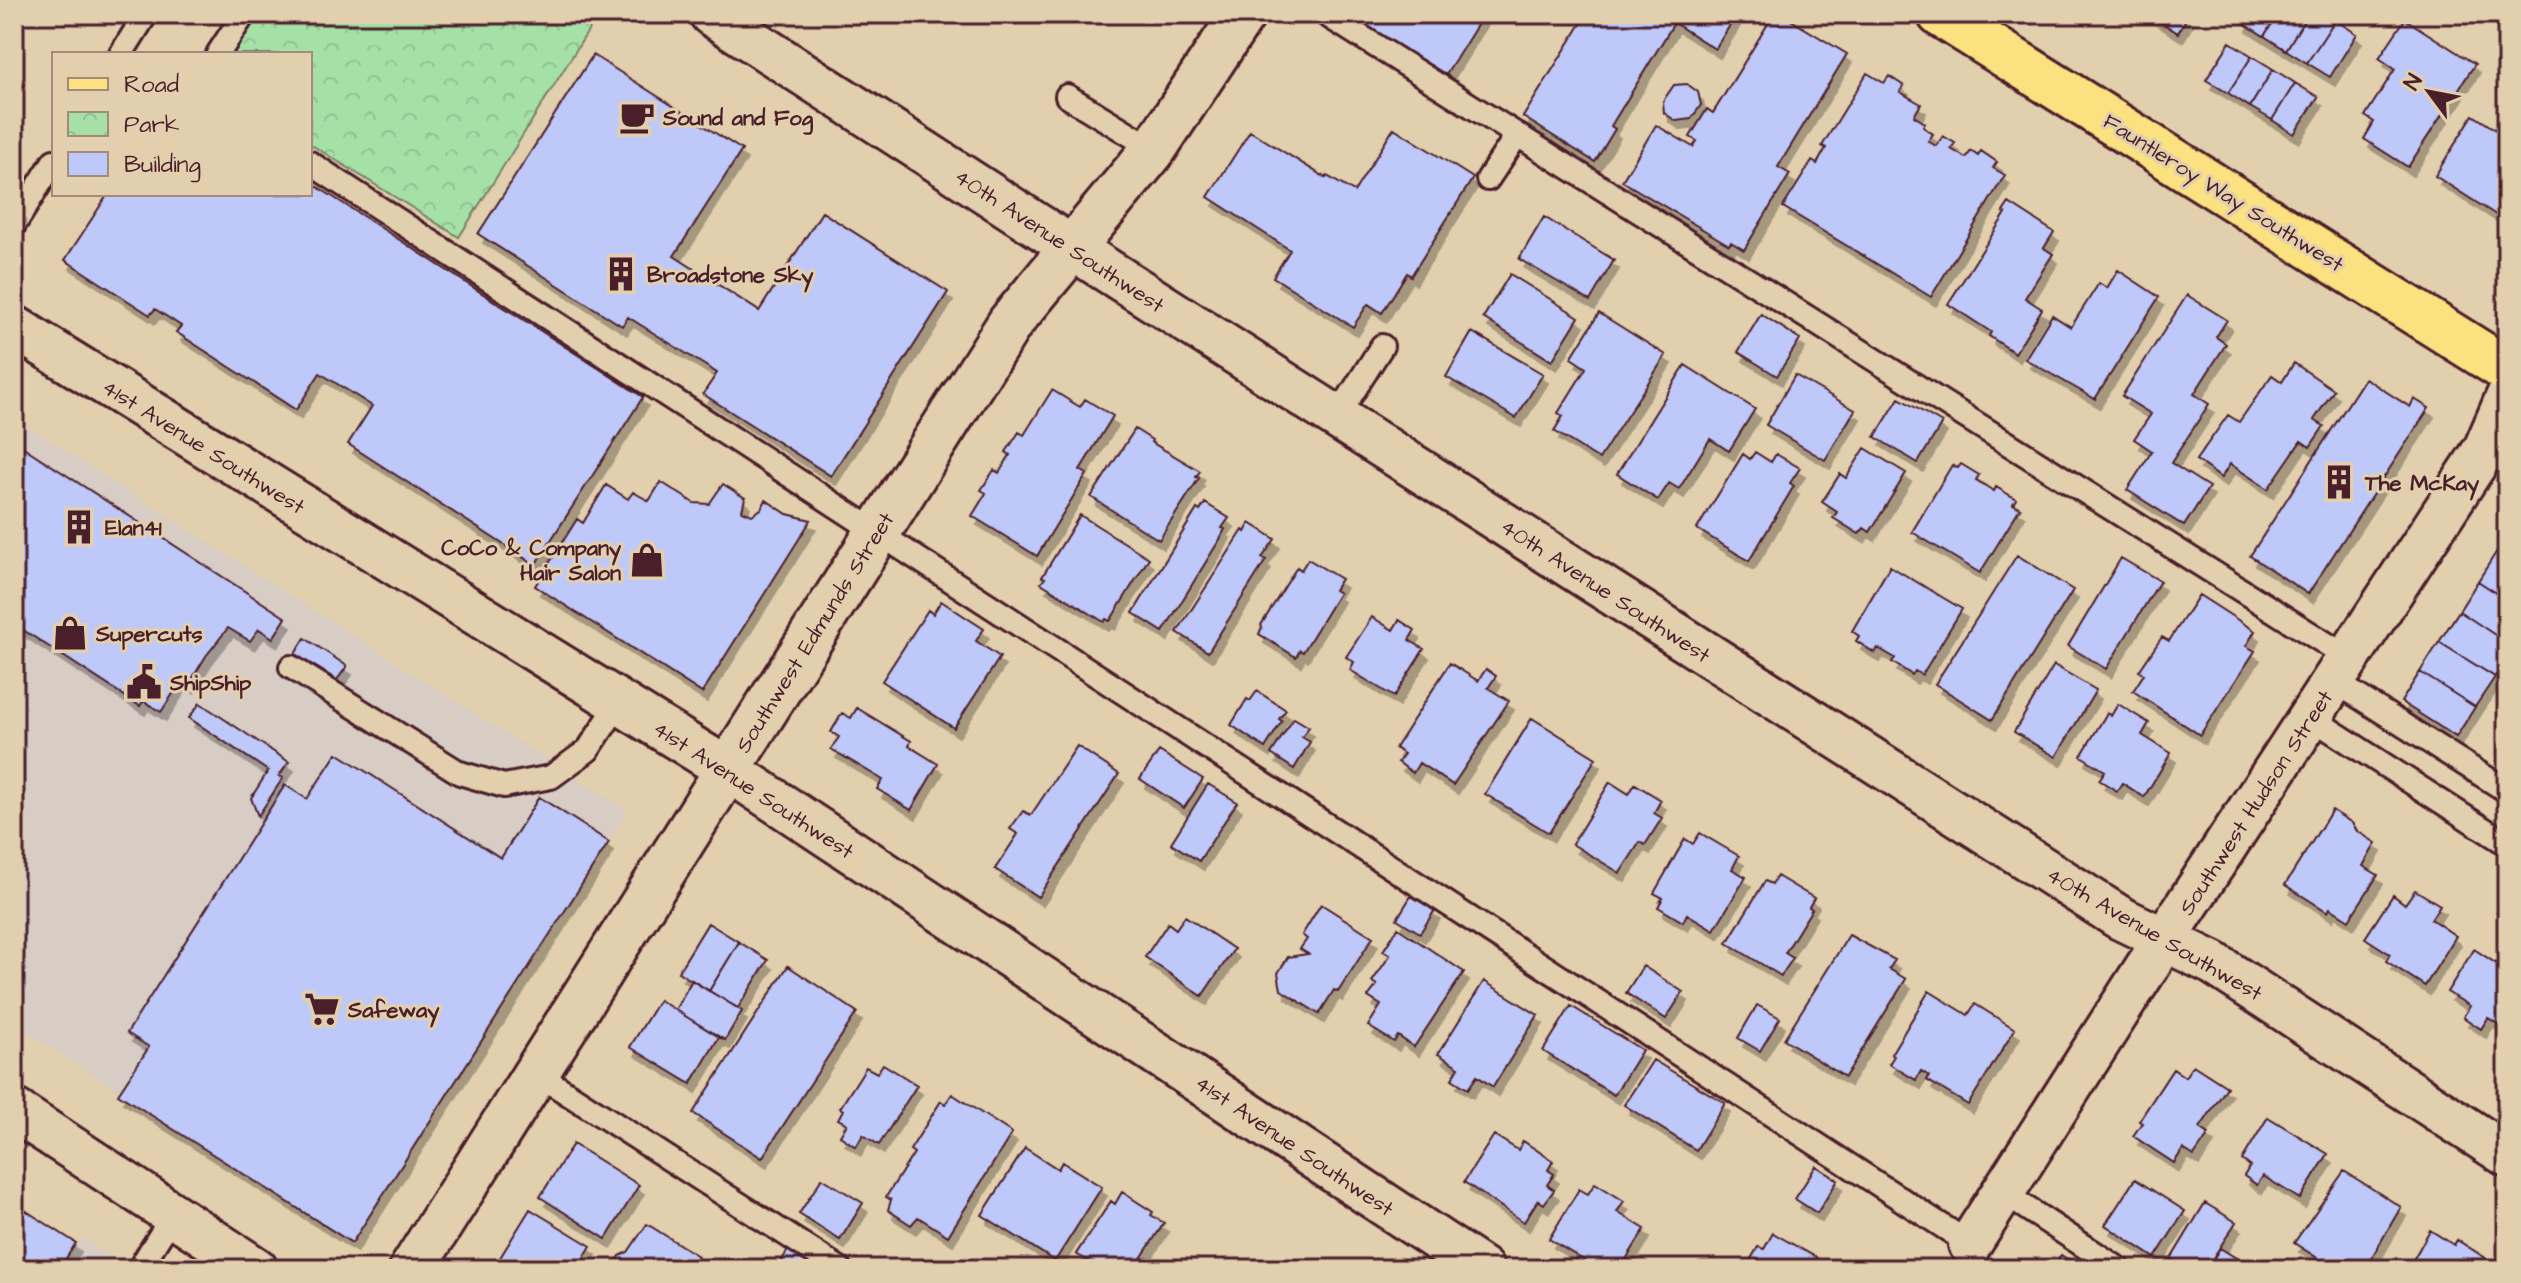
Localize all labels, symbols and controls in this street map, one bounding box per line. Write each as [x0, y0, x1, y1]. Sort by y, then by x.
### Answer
legend [52, 52, 312, 196]
north arrow [2389, 52, 2469, 132]
text: Road [124, 68, 179, 102]
text: N [2397, 68, 2430, 96]
cafe icon: Sound and Fog [618, 98, 656, 136]
place label: Sound and Fog [662, 103, 814, 135]
street label: Fauntleroy Way Southwest [2097, 106, 2349, 281]
text: Park [124, 108, 180, 142]
text: Building [124, 148, 201, 183]
street label: 40th Avenue Southwest [948, 162, 1170, 321]
building icon: Broadstone Sky [602, 255, 640, 293]
place label: Broadstone Sky [647, 260, 814, 293]
street label: 41st Avenue Southwest [96, 372, 311, 522]
building icon: The McKay [2320, 463, 2358, 501]
place label: The McKay [2364, 468, 2480, 501]
street label: Southwest Edmunds Street [728, 506, 902, 759]
building icon: Elan41 [60, 508, 98, 546]
street label: 40th Avenue Southwest [1494, 512, 1716, 671]
place label: Elan41 [105, 513, 162, 544]
place label: CoCo & Company Hair Salon [441, 533, 622, 589]
shop icon: CoCo & Company Hair Salon [628, 541, 666, 579]
shop icon: Supercuts [51, 614, 89, 652]
place label: Supercuts [95, 619, 203, 650]
public building icon: ShipShip [125, 663, 163, 701]
place label: ShipShip [169, 668, 252, 699]
street label: Southwest Hudson Street [2172, 684, 2341, 921]
street label: 41st Avenue Southwest [647, 714, 860, 867]
street label: 40th Avenue Southwest [2040, 860, 2268, 1009]
supermarket icon: Safeway [303, 990, 341, 1028]
place label: Safeway [347, 995, 440, 1028]
street label: 41st Avenue Southwest [1189, 1068, 1400, 1225]

